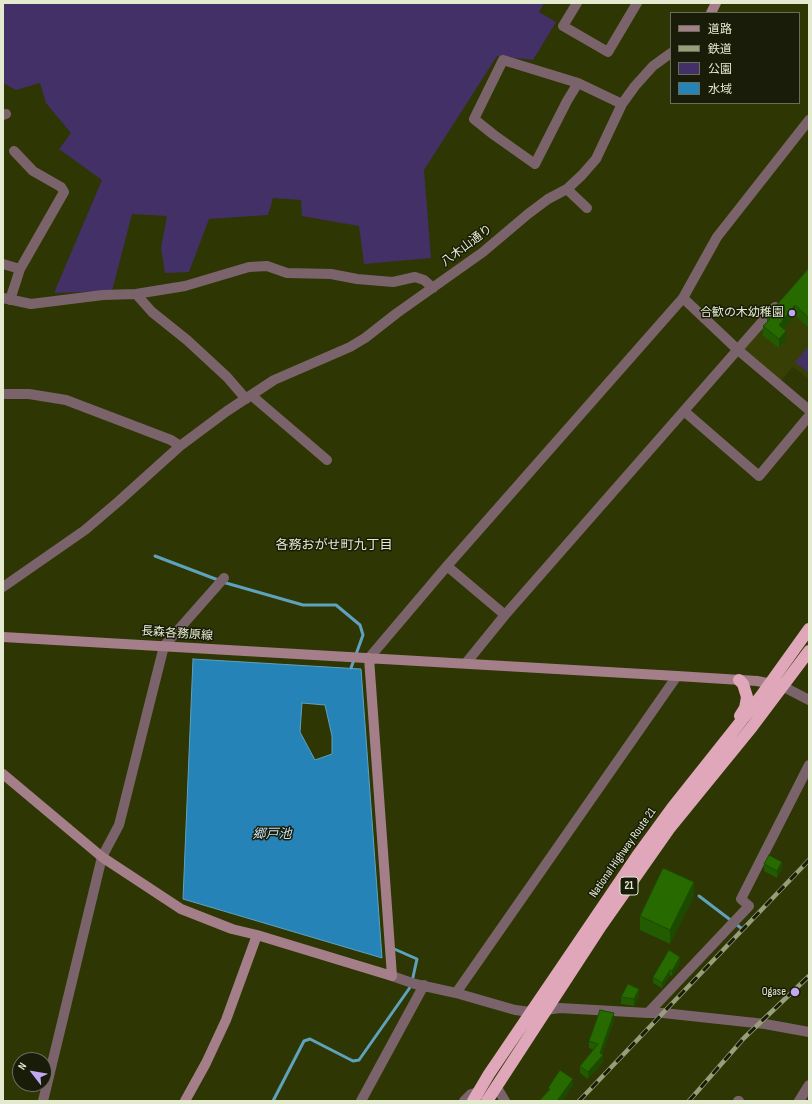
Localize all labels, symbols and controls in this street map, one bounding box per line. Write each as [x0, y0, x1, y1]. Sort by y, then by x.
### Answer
legend [670, 12, 800, 104]
text: 道路 [708, 22, 732, 37]
text: 鉄道 [708, 42, 732, 57]
text: 公園 [708, 62, 732, 77]
text: 水域 [708, 82, 732, 97]
street label: 八木山通り [439, 222, 495, 270]
place label: 合歓の木幼稚園 [700, 306, 784, 320]
marker: 合歓の木幼稚園 [787, 308, 797, 318]
district label: 各務おがせ町九丁目 [276, 538, 392, 554]
street label: 長森各務原線 [141, 624, 213, 644]
street label: National Highway Route 21 [587, 805, 659, 901]
water label: 郷戸池 [253, 827, 291, 843]
road number: 21 [620, 877, 638, 895]
place label: Ogase [762, 985, 786, 999]
marker: Ogase [789, 986, 801, 998]
north arrow [12, 1052, 52, 1092]
text: N [15, 1060, 29, 1072]

